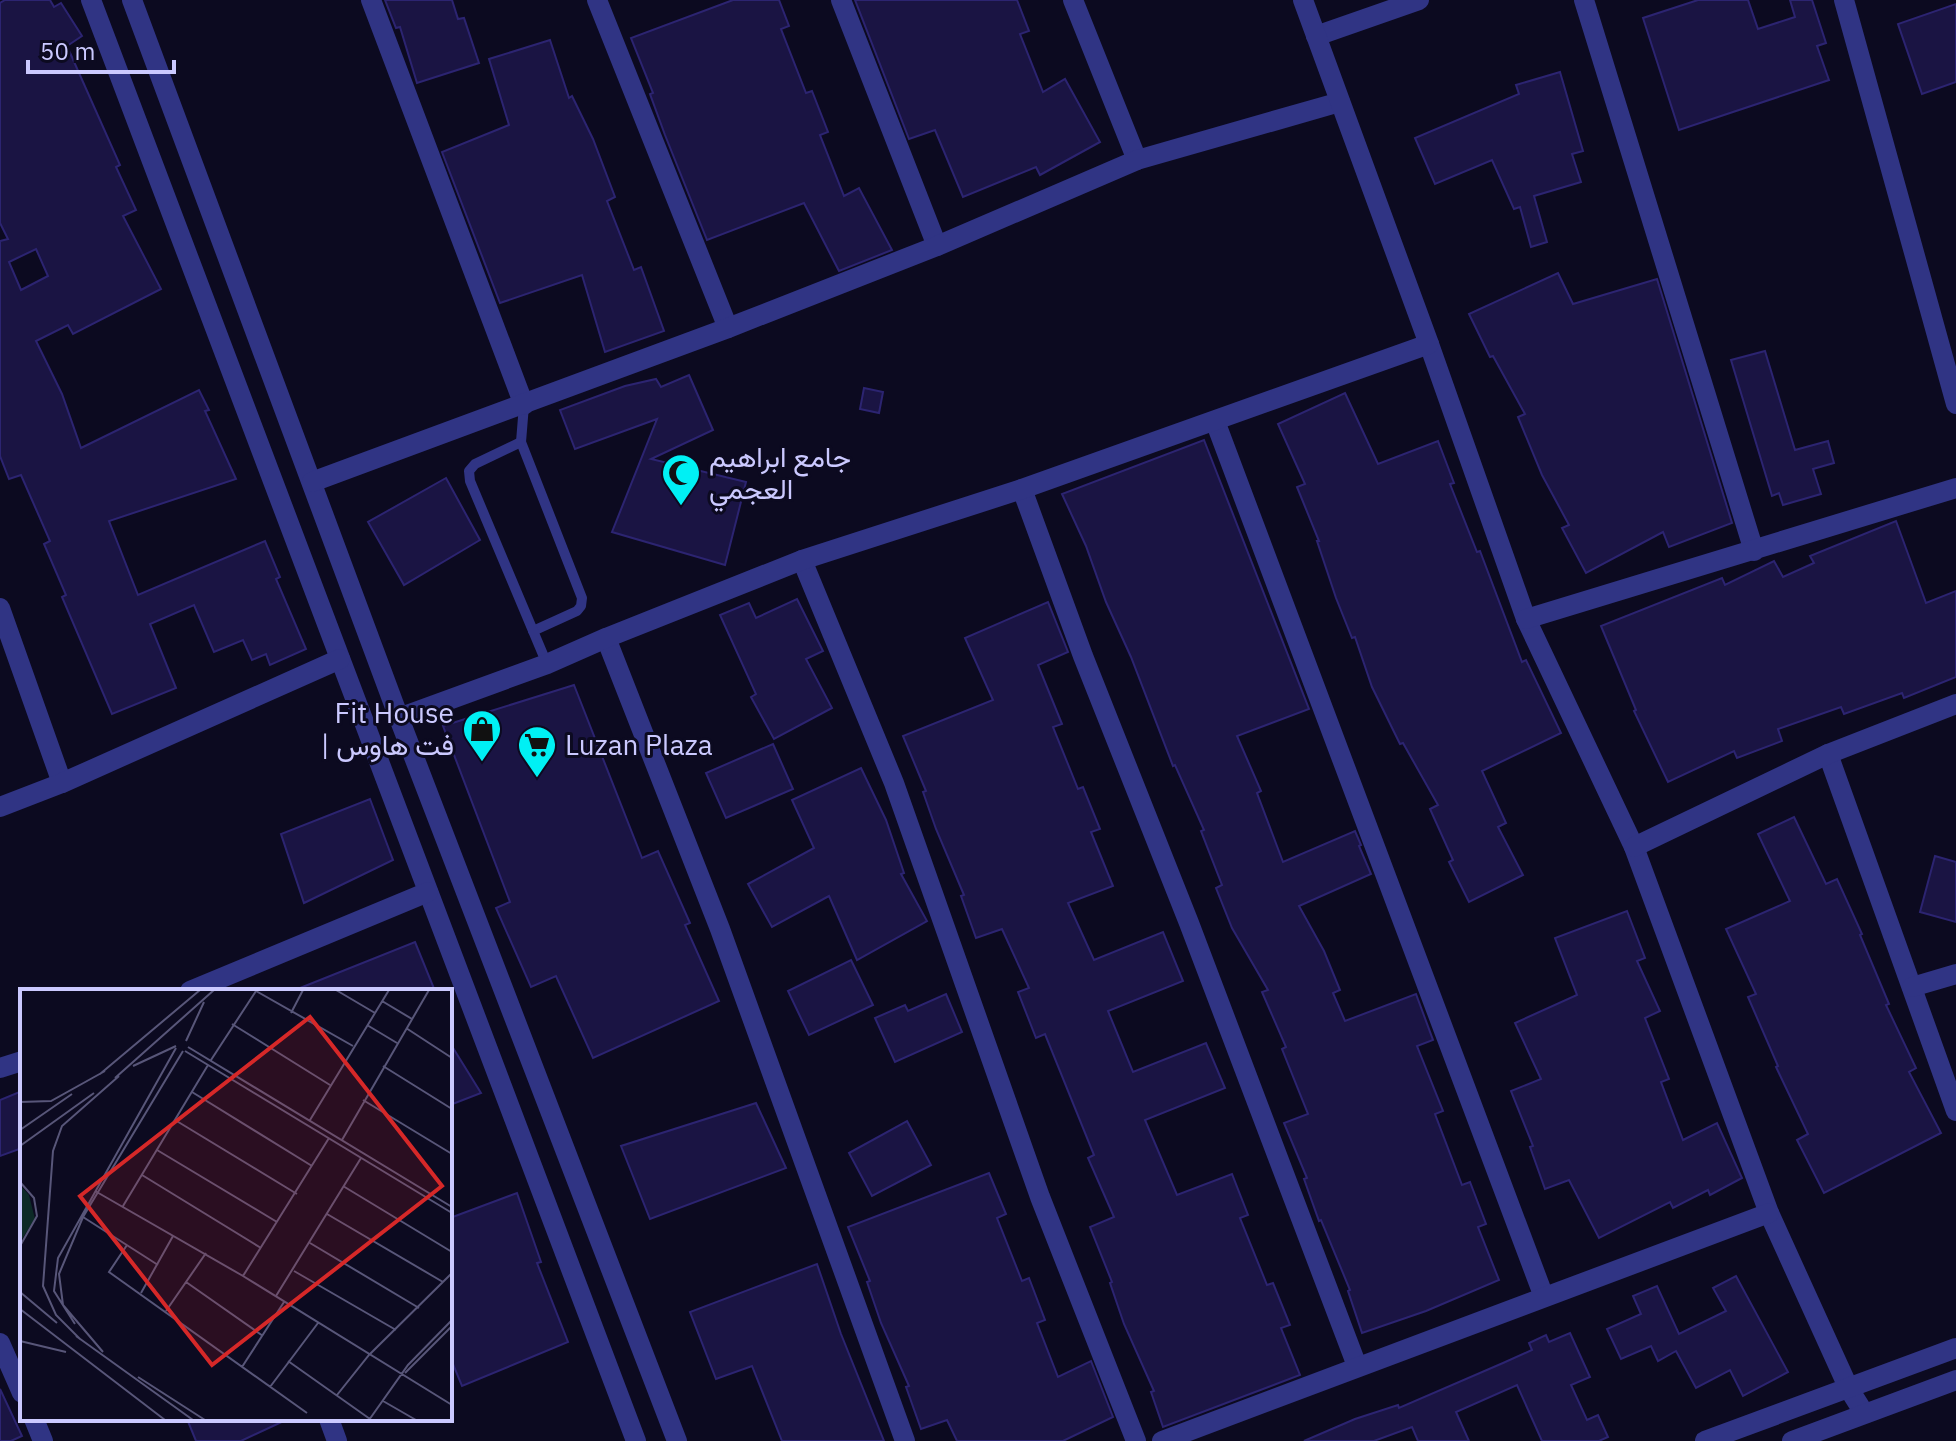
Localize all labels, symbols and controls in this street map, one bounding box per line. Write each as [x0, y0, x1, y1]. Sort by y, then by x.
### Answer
scale bar [28, 24, 174, 74]
text: 50 m [40, 35, 95, 67]
place label: جامع ابراهيم العجمي [709, 438, 851, 512]
mosque icon: جامع ابراهيم العجمي [660, 452, 702, 507]
place label: Fit House | فت هاوس [321, 694, 454, 763]
shop icon: Fit House | فت هاوس [461, 708, 503, 763]
supermarket icon: Luzan Plaza [516, 724, 558, 779]
place label: Luzan Plaza [565, 726, 713, 763]
inset map [20, 989, 452, 1421]

